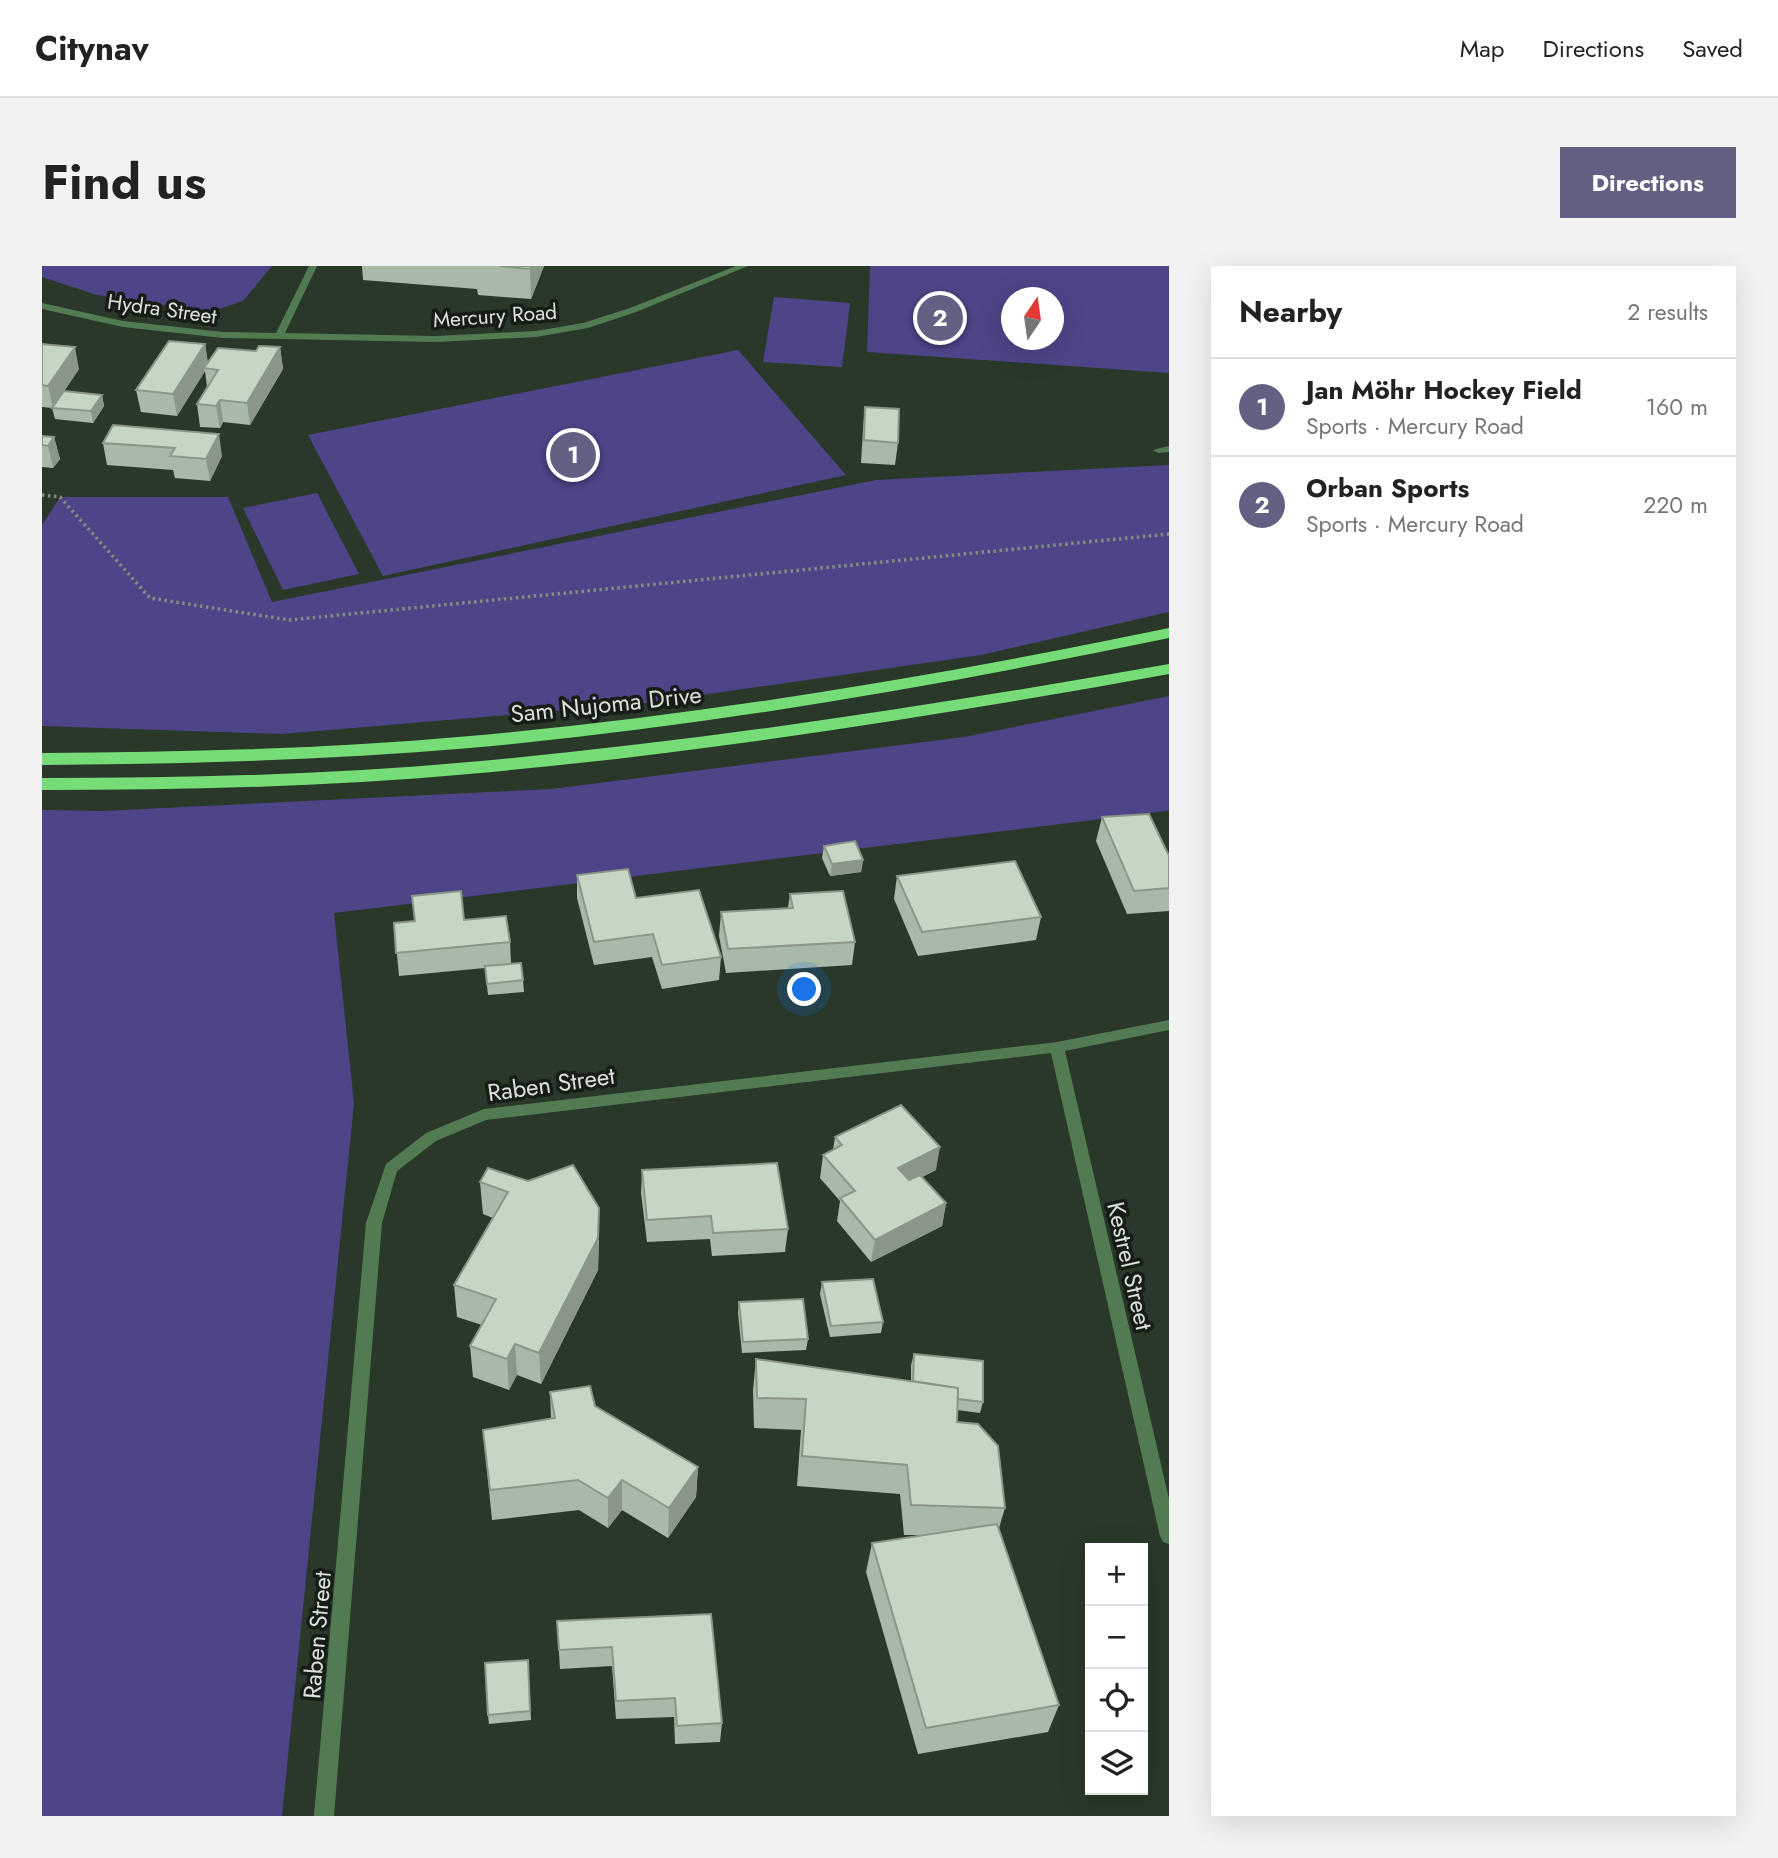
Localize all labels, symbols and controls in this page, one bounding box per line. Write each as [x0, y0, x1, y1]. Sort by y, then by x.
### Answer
text: Citynav [35, 25, 149, 72]
text: Map [1460, 31, 1505, 66]
text: Directions [1543, 31, 1644, 66]
text: Saved [1682, 31, 1743, 66]
text: Find us [42, 147, 206, 217]
button: Directions [1560, 147, 1736, 218]
street label: Hydra Street [105, 286, 219, 332]
north arrow [1001, 287, 1064, 350]
text: Nearby [1239, 290, 1342, 333]
pin: 2 [917, 292, 963, 344]
text: 2 results [1627, 295, 1708, 329]
street label: Mercury Road [432, 297, 558, 335]
text: Jan Möhr Hockey Field [1306, 371, 1582, 409]
text: 1 [1256, 390, 1268, 424]
text: 160 m [1646, 390, 1708, 424]
text: Sports · Mercury Road [1306, 409, 1524, 443]
pin: 1 [550, 429, 596, 481]
text: Orban Sports [1306, 469, 1469, 507]
text: 2 [1254, 488, 1270, 522]
text: 220 m [1643, 488, 1708, 522]
text: Sports · Mercury Road [1306, 507, 1524, 541]
street label: Sam Nujoma Drive [509, 677, 703, 731]
your location [787, 972, 821, 1006]
street label: Raben Street [485, 1058, 617, 1110]
street label: Kestrel Street [1098, 1198, 1162, 1334]
map controls [1085, 1543, 1148, 1795]
button: + [1085, 1543, 1148, 1606]
street label: Raben Street [294, 1569, 340, 1700]
button: − [1085, 1606, 1148, 1669]
button: locate [1085, 1669, 1148, 1732]
button: layers [1085, 1732, 1148, 1795]

